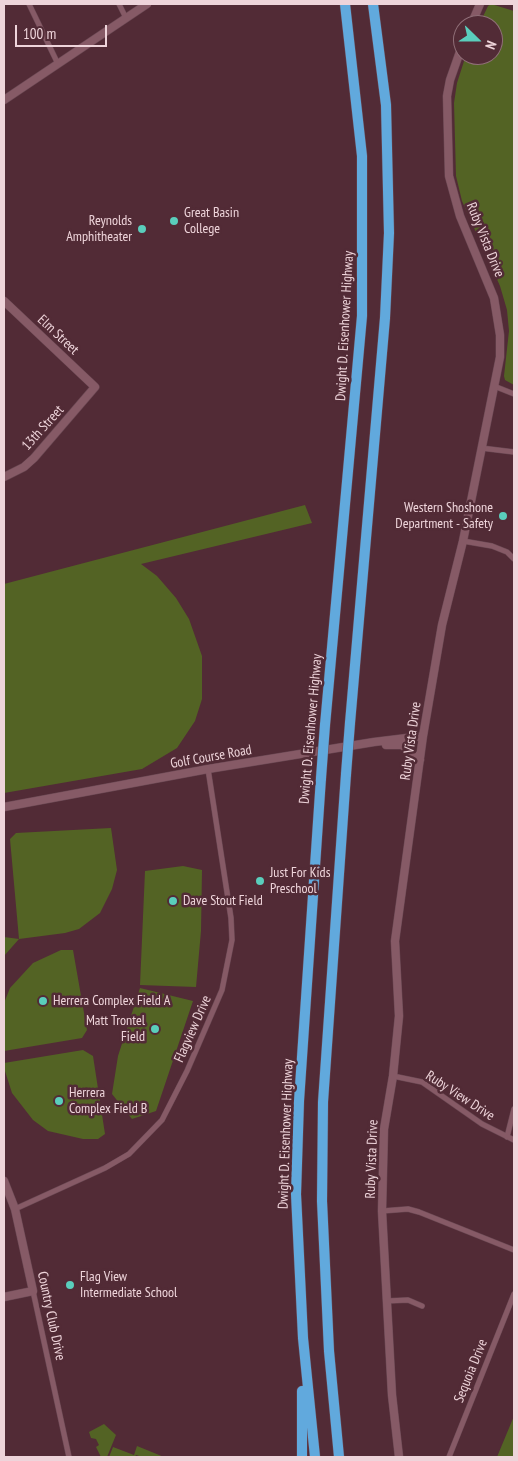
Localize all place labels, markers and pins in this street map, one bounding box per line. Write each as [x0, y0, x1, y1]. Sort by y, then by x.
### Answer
place label: Great Basin College [184, 205, 239, 238]
place label: Reynolds Amphitheater [66, 213, 132, 246]
marker: Great Basin College [168, 215, 180, 227]
marker: Reynolds Amphitheater [136, 223, 148, 235]
place label: Western Shoshone Department - Safety [395, 500, 493, 532]
marker: Western Shoshone Department - Safety [497, 510, 509, 522]
place label: Just For Kids Preschool [270, 865, 330, 898]
marker: Just For Kids Preschool [254, 875, 266, 887]
place label: Dave Stout Field [183, 893, 263, 909]
marker: Dave Stout Field [167, 895, 179, 907]
place label: Herrera Complex Field A [53, 993, 170, 1009]
marker: Herrera Complex Field A [37, 995, 49, 1007]
place label: Matt Trontel Field [86, 1013, 145, 1046]
marker: Matt Trontel Field [149, 1023, 161, 1035]
place label: Herrera Complex Field B [69, 1085, 147, 1118]
marker: Herrera Complex Field B [53, 1095, 65, 1107]
place label: Flag View Intermediate School [80, 1269, 177, 1302]
marker: Flag View Intermediate School [64, 1279, 76, 1291]

